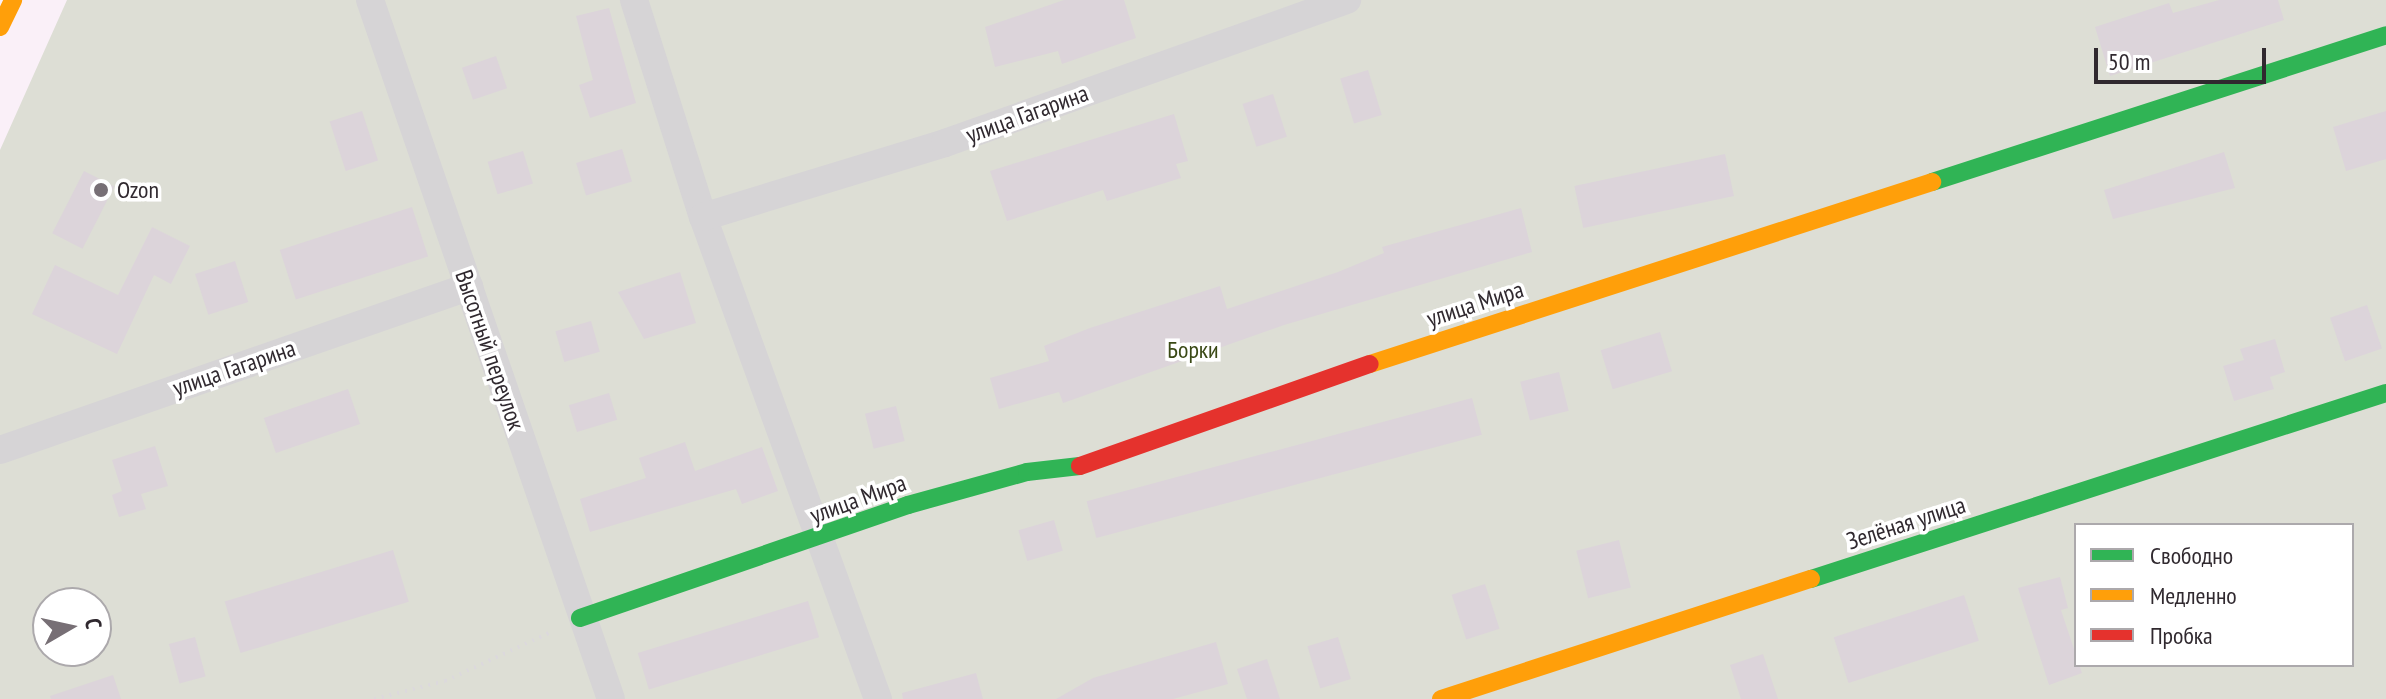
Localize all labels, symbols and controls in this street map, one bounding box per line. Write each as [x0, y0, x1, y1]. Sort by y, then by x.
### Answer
scale bar [2098, 32, 2270, 82]
text: 50 m [2108, 46, 2150, 77]
street label: улица Гагарина [962, 79, 1092, 149]
place label: Ozon [117, 176, 159, 204]
marker: Ozon [92, 181, 110, 199]
street label: Высотный переулок [449, 266, 531, 434]
street label: улица Мира [1423, 275, 1527, 333]
street label: улица Гагарина [169, 334, 299, 402]
park label: Борки [1167, 336, 1219, 364]
street label: улица Мира [806, 468, 910, 530]
street label: Зелёная улица [1843, 490, 1969, 556]
legend [2074, 523, 2354, 667]
text: Свободно [2150, 540, 2233, 571]
text: Медленно [2150, 580, 2237, 611]
north arrow [32, 587, 112, 667]
text: С [79, 616, 108, 631]
text: Пробка [2150, 620, 2213, 651]

